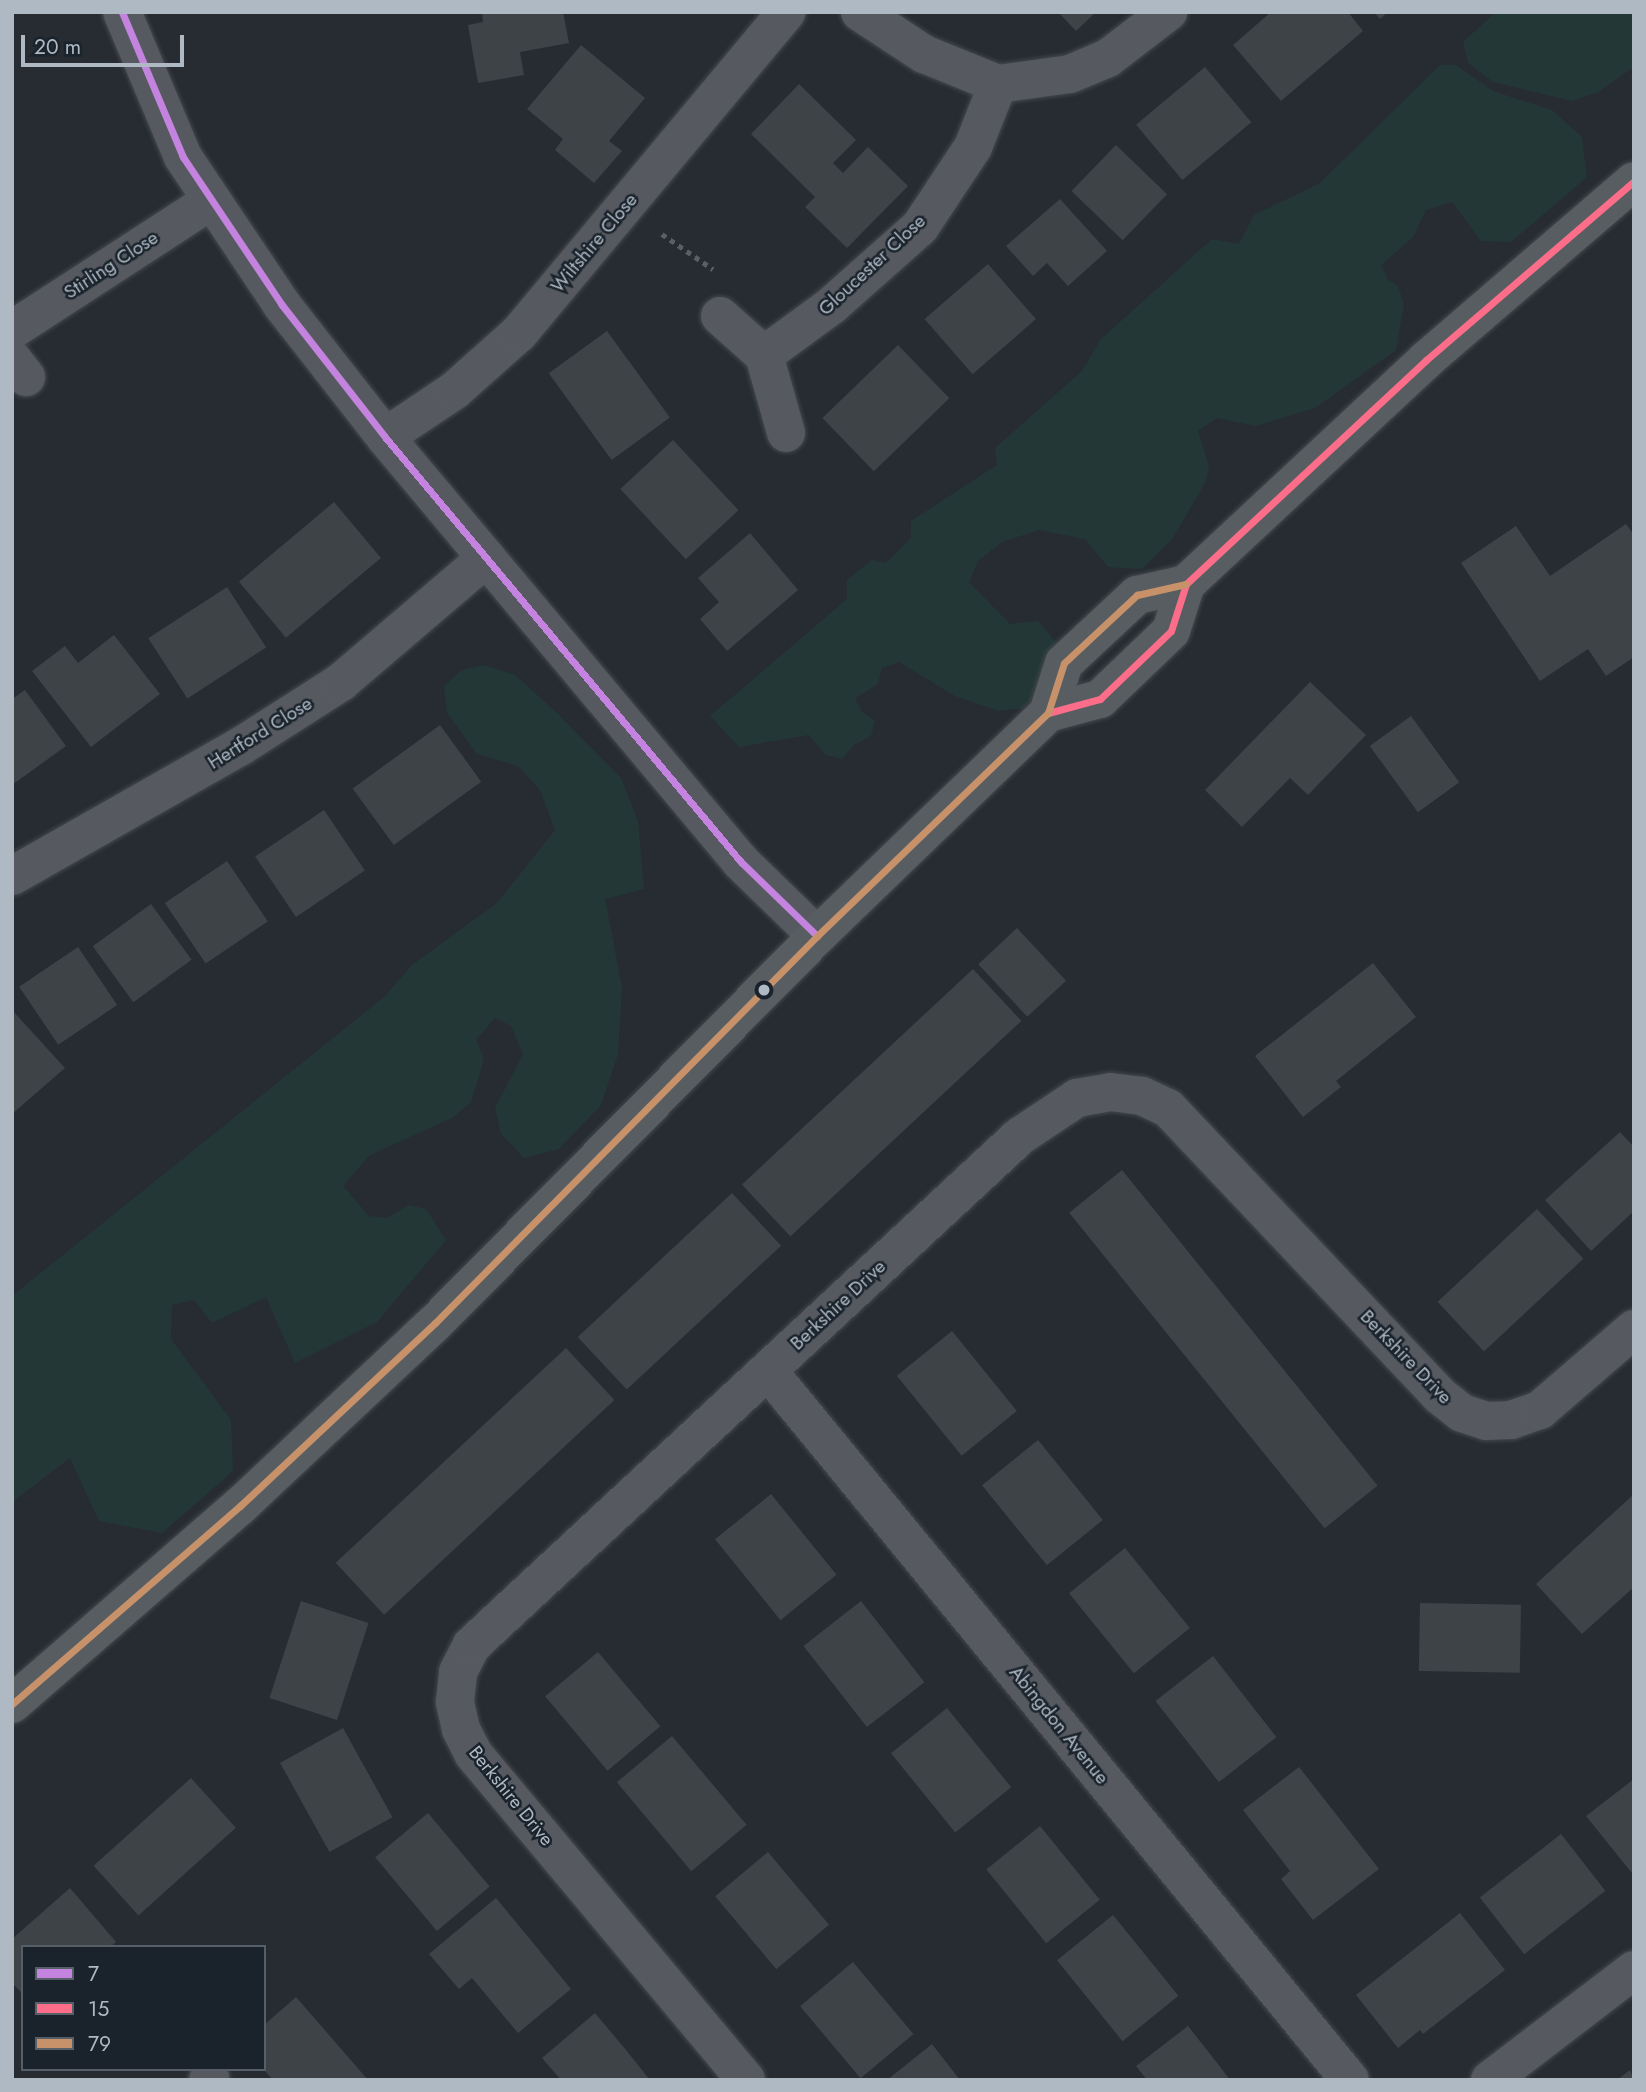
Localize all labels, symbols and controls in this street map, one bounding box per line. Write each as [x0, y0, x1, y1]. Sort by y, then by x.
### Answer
scale bar [24, 21, 187, 65]
text: 20 m [34, 32, 81, 62]
street label: Wiltshire Close [546, 189, 642, 297]
street label: Gloucester Close [814, 210, 930, 320]
street label: Stirling Close [60, 226, 162, 304]
street label: Hertford Close [204, 692, 316, 774]
unlabelled marker [757, 983, 771, 997]
street label: Berkshire Drive [786, 1255, 890, 1355]
street label: Berkshire Drive [1355, 1305, 1457, 1409]
street label: Abingdon Avenue [1004, 1661, 1114, 1789]
street label: Berkshire Drive [464, 1742, 558, 1850]
legend [21, 1945, 266, 2071]
text: 7 [88, 1959, 99, 1989]
text: 15 [88, 1994, 109, 2024]
text: 79 [88, 2029, 111, 2059]

